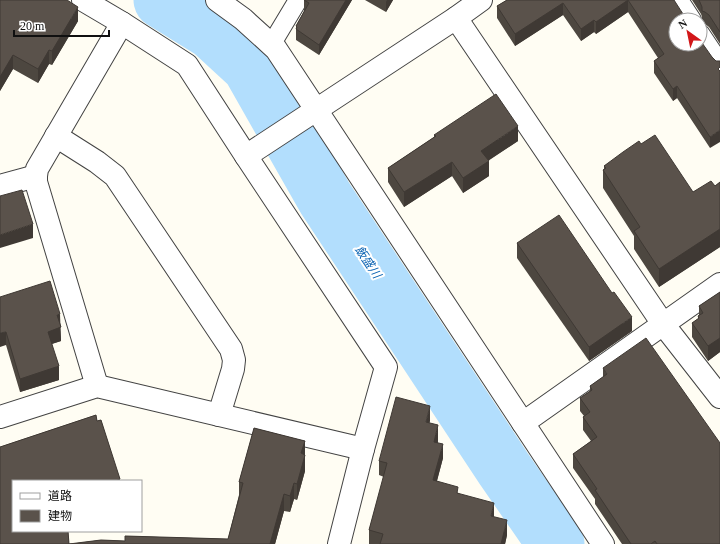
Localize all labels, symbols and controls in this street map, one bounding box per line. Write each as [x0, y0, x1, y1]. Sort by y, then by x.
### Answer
scale bar [14, 12, 109, 38]
north arrow [668, 12, 708, 52]
text: N [676, 16, 689, 31]
text: 20 m [20, 19, 45, 33]
water label: 飯盛川 [352, 243, 385, 282]
legend [12, 480, 142, 532]
text: 道路 [48, 489, 72, 503]
text: 建物 [48, 509, 72, 523]

